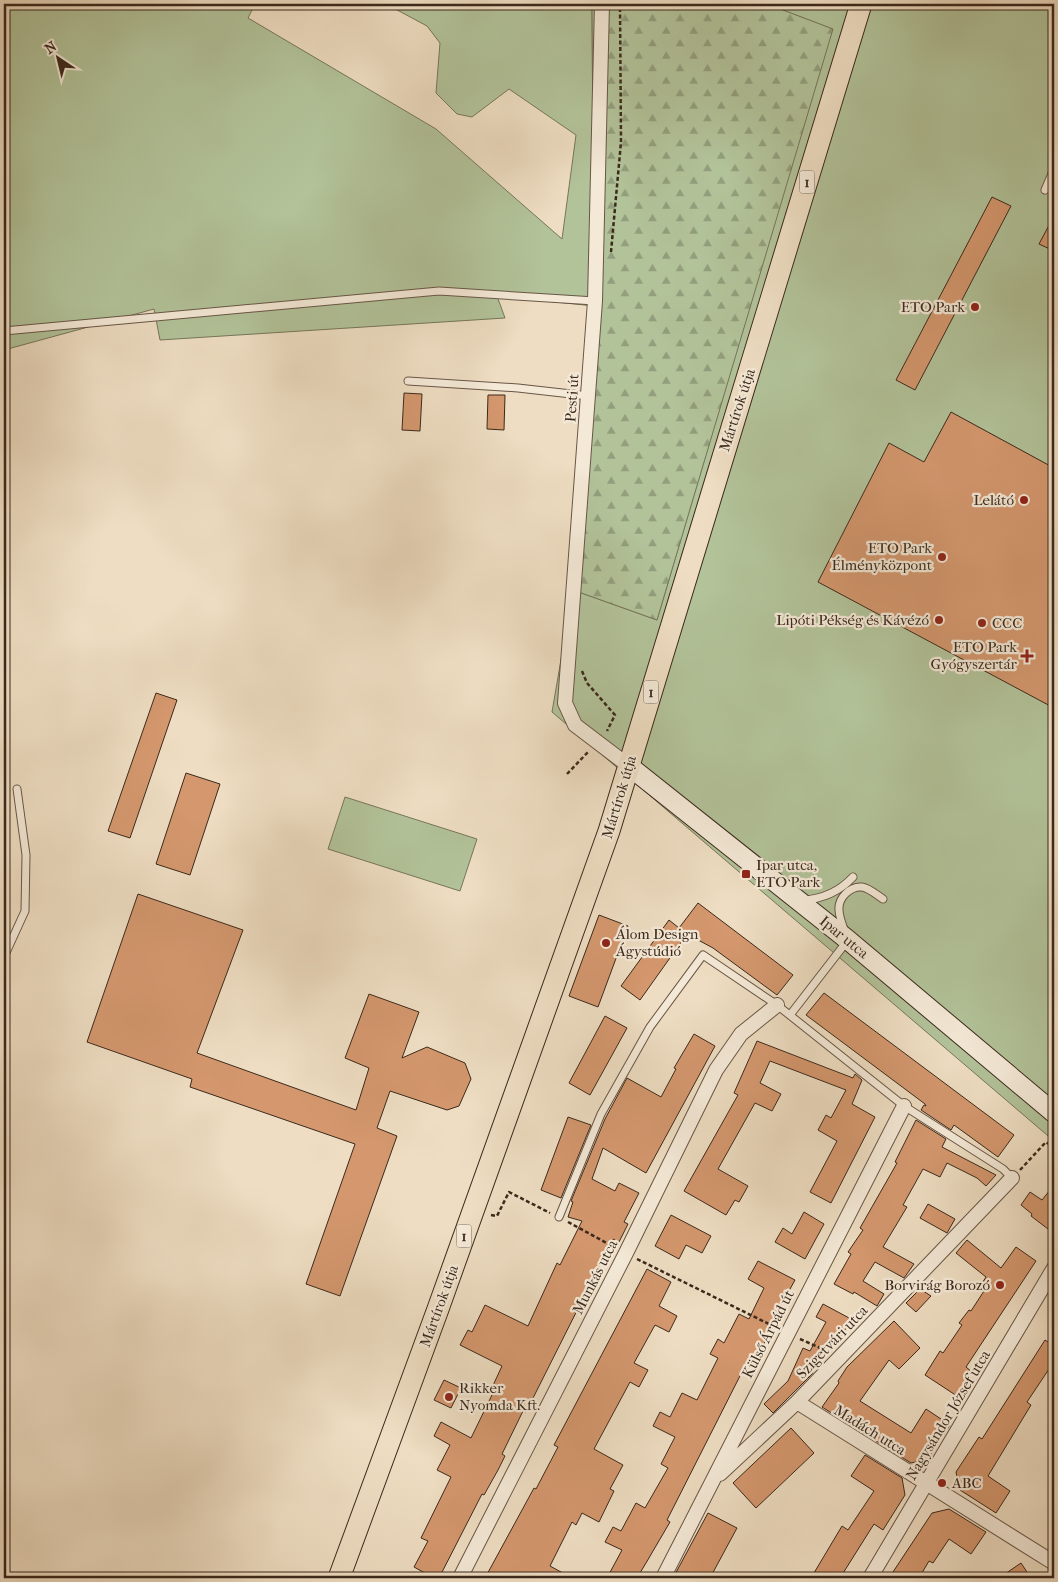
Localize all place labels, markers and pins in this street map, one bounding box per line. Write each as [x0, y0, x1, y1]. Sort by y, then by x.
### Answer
place label: ETO Park [901, 298, 965, 316]
marker: ETO Park [969, 301, 981, 313]
place label: Lelátó [973, 491, 1014, 509]
marker: Lelátó [1018, 494, 1030, 506]
place label: ETO Park Élményközpont [831, 539, 933, 574]
marker: ETO Park Élményközpont [936, 551, 948, 563]
place label: Lipóti Pékség és Kávézó [776, 611, 929, 629]
marker: Lipóti Pékség és Kávézó [933, 614, 945, 626]
place label: CCC [992, 614, 1022, 632]
marker: CCC [976, 617, 988, 629]
place label: ETO Park Gyógyszertár [930, 638, 1018, 673]
marker: ETO Park Gyógyszertár [1021, 650, 1033, 662]
place label: Ipar utca, ETO Park [756, 856, 820, 891]
marker: Ipar utca, ETO Park [740, 868, 752, 880]
place label: Álom Design Ágystúdió [615, 925, 699, 960]
marker: Álom Design Ágystúdió [600, 937, 612, 949]
place label: Borvirág Borozó [885, 1276, 990, 1294]
marker: Borvirág Borozó [994, 1279, 1006, 1291]
place label: Rikker Nyomda Kft. [459, 1379, 540, 1414]
marker: Rikker Nyomda Kft. [443, 1391, 455, 1403]
place label: ABC [951, 1474, 982, 1492]
marker: ABC [936, 1477, 948, 1489]

